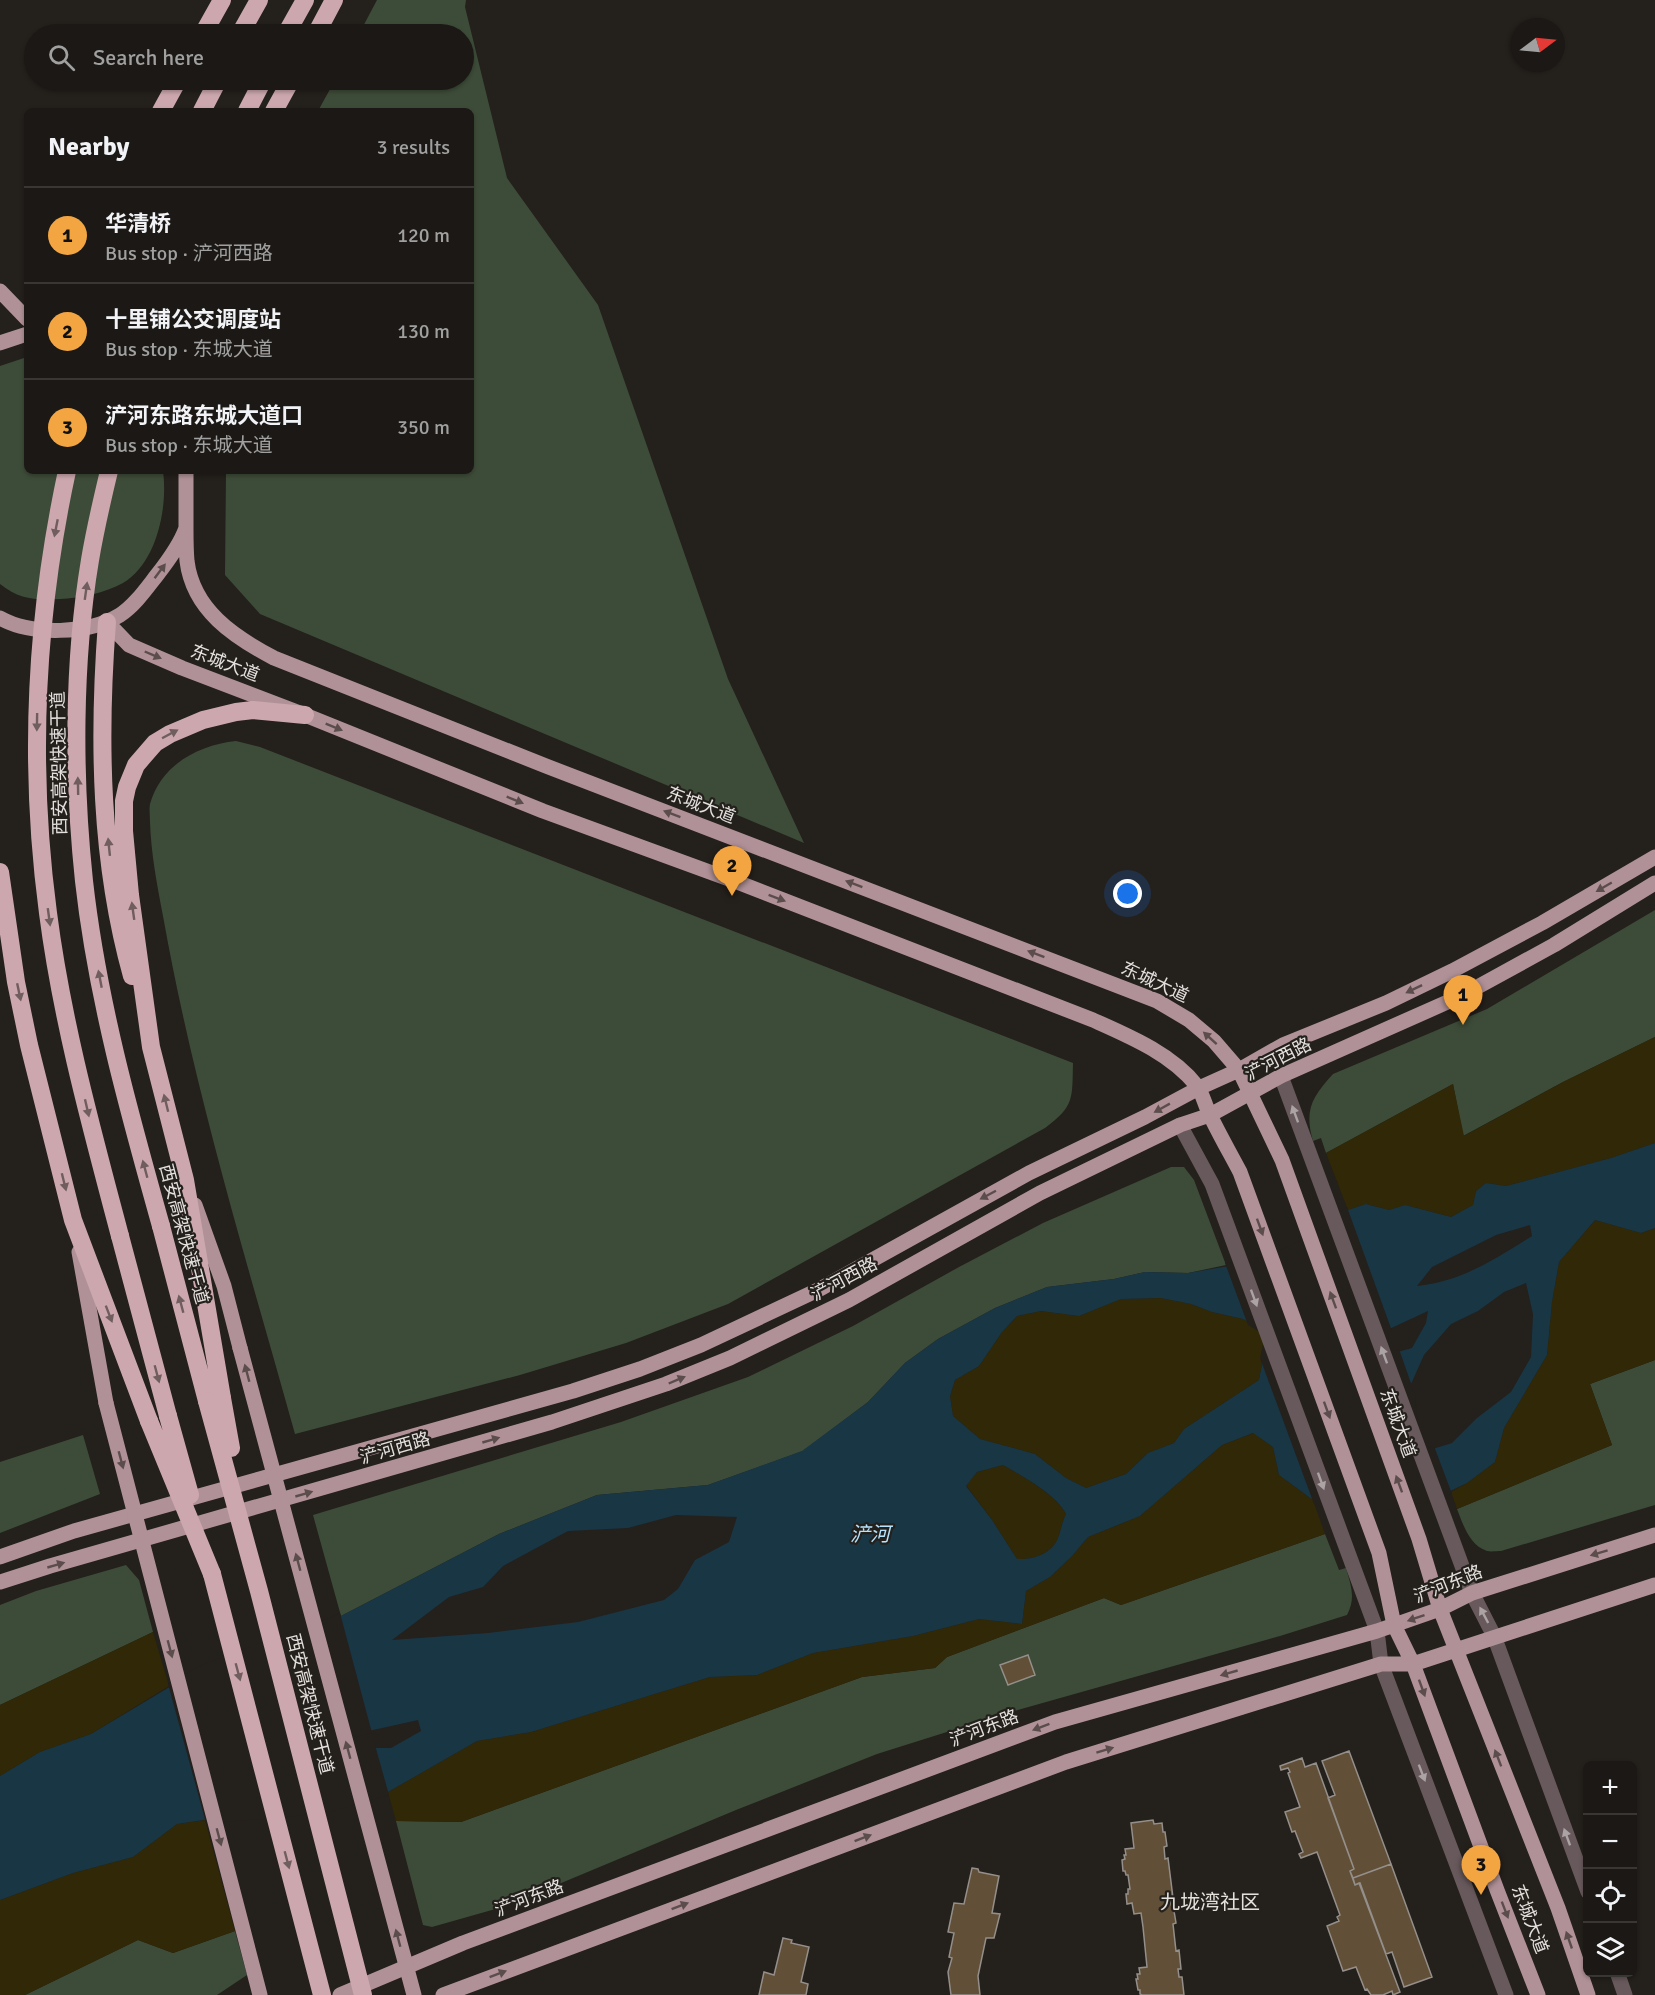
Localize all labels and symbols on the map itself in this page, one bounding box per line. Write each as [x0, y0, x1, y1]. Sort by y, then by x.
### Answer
north arrow [1511, 18, 1565, 72]
one-way arrow [51, 519, 60, 538]
one-way arrow [154, 563, 166, 579]
one-way arrow [81, 582, 90, 601]
street label: 东城大道 [187, 640, 263, 686]
one-way arrow [144, 651, 162, 660]
street label: 西安高架快速干道 [47, 691, 71, 835]
one-way arrow [32, 713, 42, 732]
one-way arrow [326, 722, 344, 732]
one-way arrow [161, 730, 179, 740]
one-way arrow [73, 777, 83, 796]
street label: 东城大道 [663, 782, 739, 828]
one-way arrow [506, 796, 524, 805]
one-way arrow [663, 809, 681, 818]
one-way arrow [104, 837, 113, 856]
pin: 2 [712, 846, 752, 896]
one-way arrow [845, 878, 863, 888]
your location [1113, 879, 1142, 908]
one-way arrow [1596, 881, 1612, 892]
one-way arrow [768, 893, 786, 903]
one-way arrow [128, 901, 137, 920]
one-way arrow [44, 907, 53, 926]
one-way arrow [1027, 949, 1045, 958]
street label: 东城大道 [1118, 957, 1192, 1007]
one-way arrow [95, 970, 104, 989]
pin: 1 [1444, 976, 1482, 1025]
one-way arrow [14, 983, 24, 1002]
one-way arrow [1406, 985, 1423, 994]
one-way arrow [1203, 1032, 1218, 1045]
street label: 浐河西路 [1241, 1033, 1315, 1085]
one-way arrow [160, 1093, 170, 1112]
one-way arrow [83, 1099, 92, 1118]
one-way arrow [1153, 1103, 1170, 1113]
one-way arrow [1290, 1105, 1300, 1123]
one-way arrow [140, 1160, 149, 1178]
street label: 西安高架快速干道 [155, 1162, 213, 1306]
one-way arrow [59, 1173, 69, 1191]
one-way arrow [979, 1190, 996, 1200]
one-way arrow [1255, 1218, 1265, 1236]
street label: 浐河西路 [807, 1252, 881, 1306]
one-way arrow [1250, 1289, 1259, 1307]
one-way arrow [1328, 1291, 1338, 1309]
one-way arrow [176, 1295, 186, 1313]
one-way arrow [104, 1305, 114, 1323]
one-way arrow [1378, 1345, 1388, 1363]
one-way arrow [242, 1364, 252, 1383]
one-way arrow [152, 1365, 162, 1383]
one-way arrow [668, 1375, 686, 1385]
street label: 东城大道 [1375, 1385, 1421, 1461]
one-way arrow [1322, 1401, 1332, 1419]
street label: 浐河西路 [357, 1428, 433, 1468]
one-way arrow [482, 1435, 500, 1444]
one-way arrow [117, 1451, 126, 1469]
one-way arrow [1317, 1472, 1327, 1490]
one-way arrow [1394, 1475, 1404, 1493]
one-way arrow [295, 1489, 313, 1498]
water label: 浐河 [850, 1522, 894, 1547]
one-way arrow [1590, 1549, 1608, 1558]
one-way arrow [292, 1553, 302, 1571]
one-way arrow [47, 1560, 65, 1569]
street label: 浐河东路 [1411, 1560, 1485, 1608]
one-way arrow [1479, 1607, 1489, 1624]
one-way arrow [1407, 1613, 1425, 1623]
street label: 西安高架快速干道 [282, 1631, 338, 1777]
one-way arrow [166, 1640, 175, 1658]
one-way arrow [233, 1662, 243, 1681]
one-way arrow [1220, 1669, 1238, 1678]
one-way arrow [1418, 1679, 1427, 1697]
street label: 浐河东路 [946, 1705, 1022, 1751]
one-way arrow [1032, 1722, 1050, 1732]
one-way arrow [343, 1741, 352, 1759]
one-way arrow [1096, 1744, 1114, 1754]
one-way arrow [1493, 1749, 1503, 1767]
one-way arrow [1418, 1764, 1428, 1782]
one-way arrow [215, 1828, 224, 1846]
one-way arrow [1562, 1828, 1572, 1846]
one-way arrow [854, 1832, 872, 1842]
pin: 3 [1462, 1846, 1500, 1895]
one-way arrow [283, 1851, 292, 1869]
street label: 浐河东路 [491, 1875, 567, 1921]
street label: 东城大道 [1507, 1881, 1553, 1957]
district label: 九垅湾社区 [1160, 1890, 1260, 1915]
one-way arrow [671, 1901, 689, 1910]
one-way arrow [1501, 1901, 1510, 1919]
one-way arrow [393, 1929, 403, 1948]
one-way arrow [1563, 1931, 1573, 1949]
one-way arrow [489, 1969, 507, 1979]

